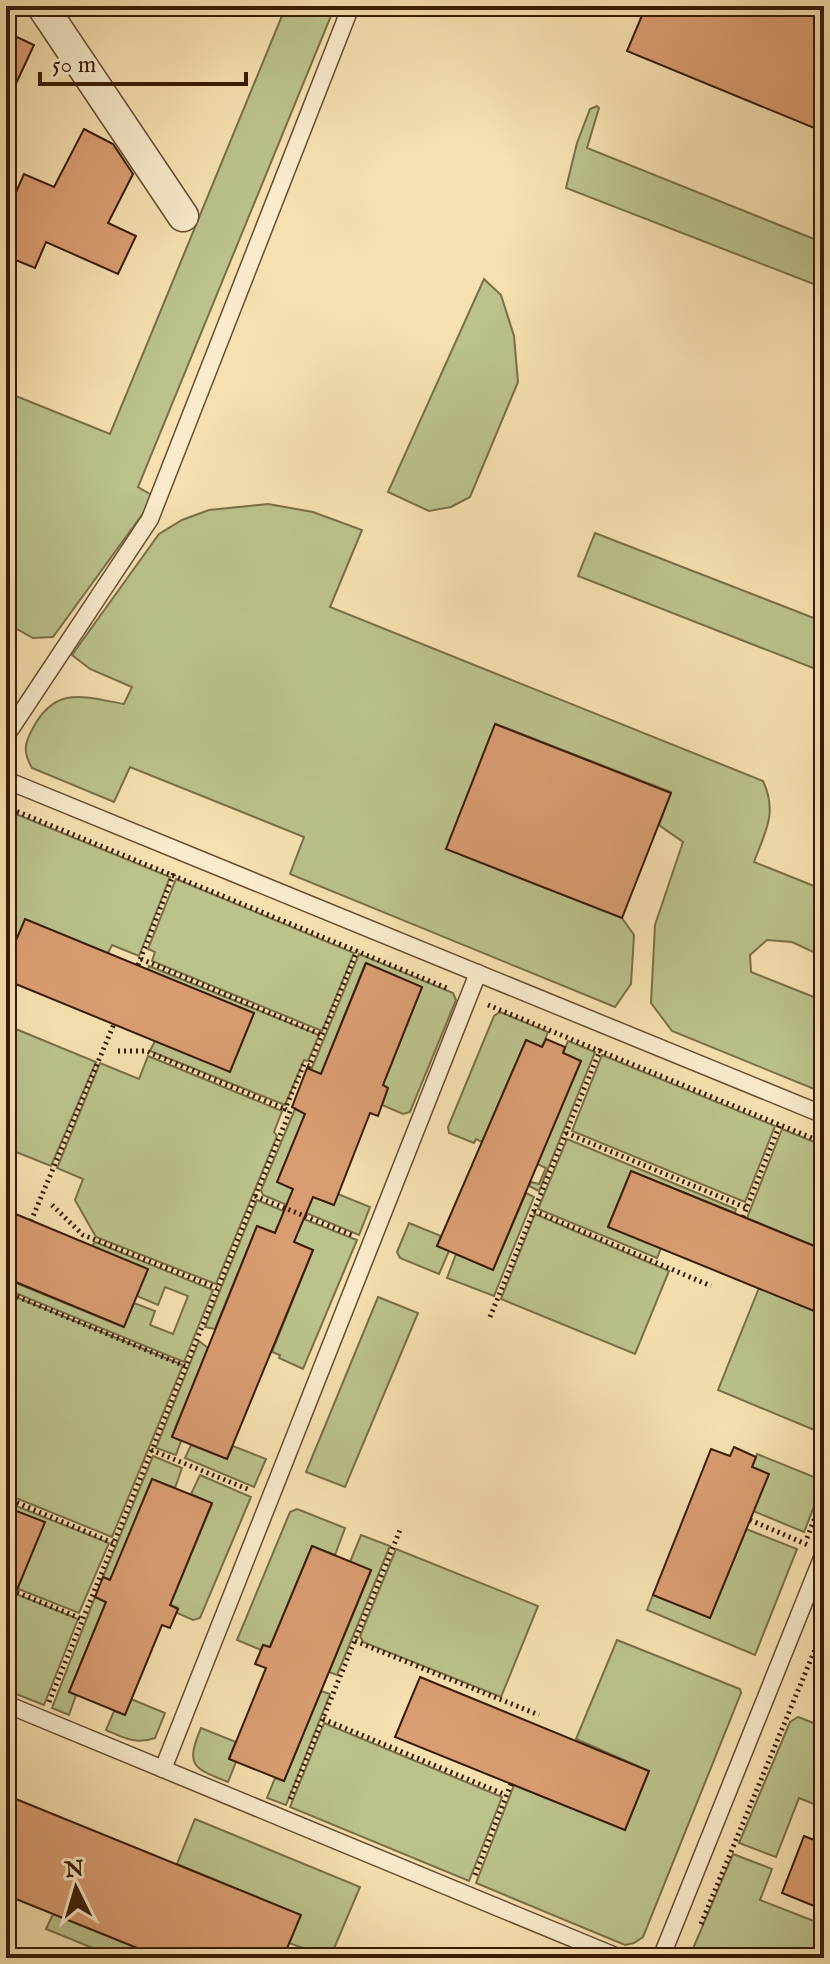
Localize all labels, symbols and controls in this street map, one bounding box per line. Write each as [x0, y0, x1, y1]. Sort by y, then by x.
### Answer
scale bar [40, 36, 246, 86]
text: 50 m [52, 50, 96, 81]
north arrow [36, 1848, 116, 1928]
text: N [63, 1855, 85, 1885]

